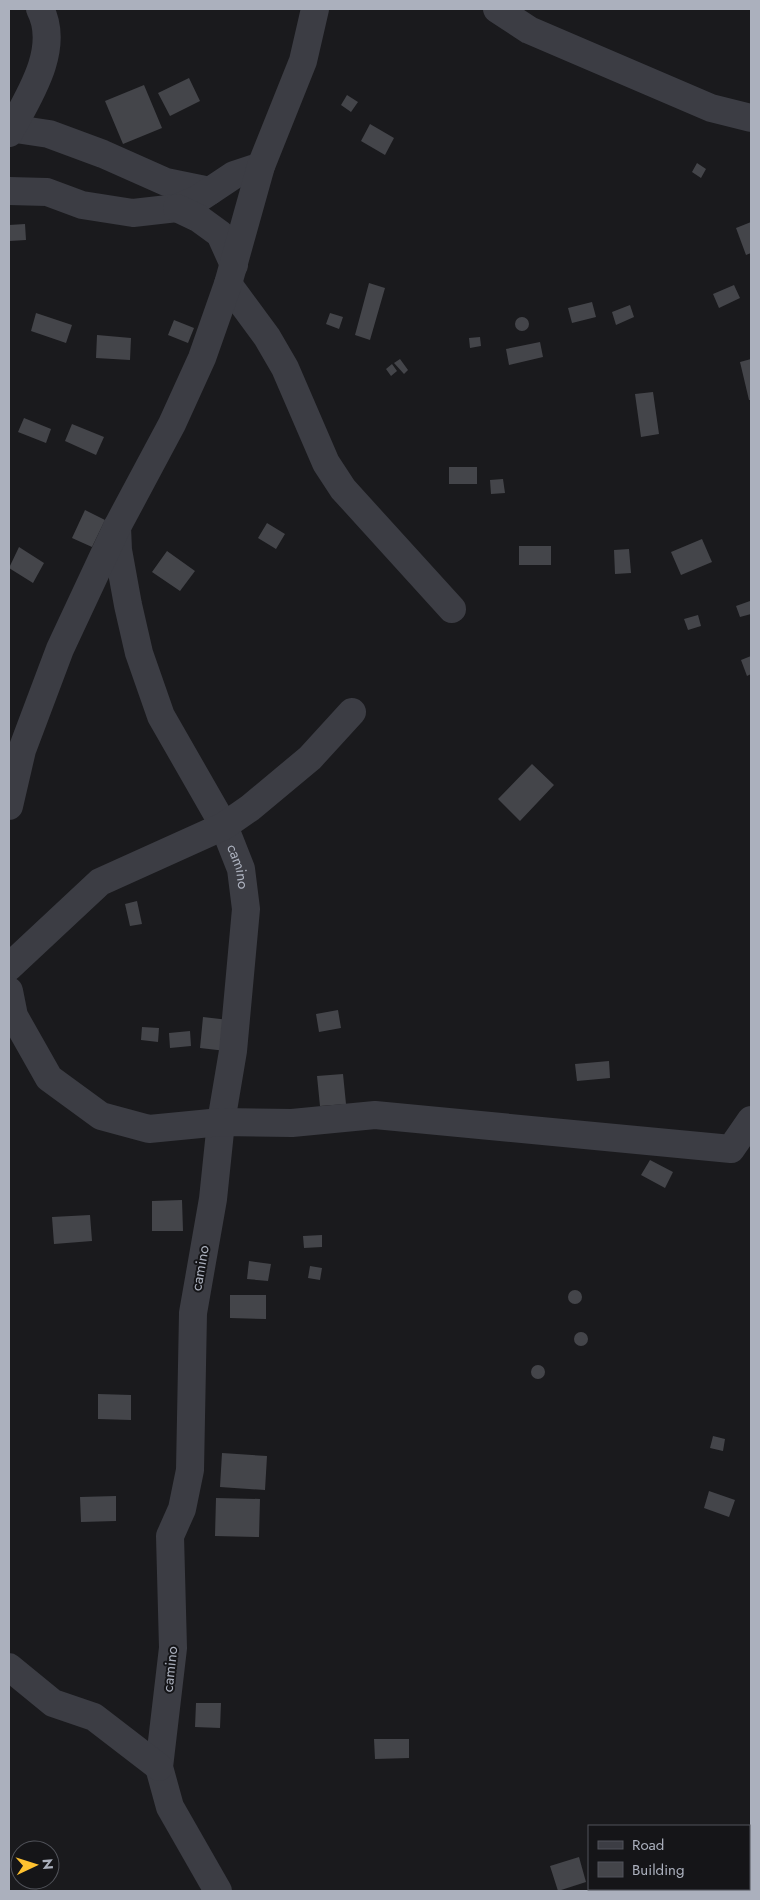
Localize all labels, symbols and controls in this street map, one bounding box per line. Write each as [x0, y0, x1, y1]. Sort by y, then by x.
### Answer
street label: camino [221, 841, 254, 890]
street label: camino [185, 1243, 215, 1293]
street label: camino [157, 1645, 183, 1693]
legend [588, 1825, 750, 1890]
text: Road [632, 1834, 664, 1856]
north arrow [10, 1840, 60, 1890]
text: N [38, 1858, 58, 1870]
text: Building [632, 1859, 684, 1881]

